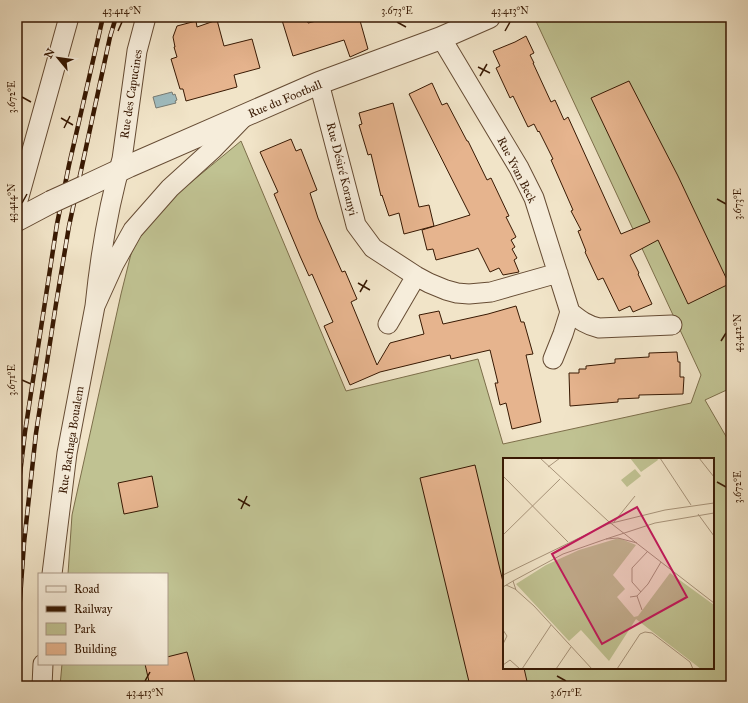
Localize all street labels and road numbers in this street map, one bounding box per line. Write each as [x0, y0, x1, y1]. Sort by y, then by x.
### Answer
street label: Rue des Capucines [117, 48, 145, 140]
street label: Rue du Football [246, 77, 325, 121]
street label: Rue Désiré Koranyi [324, 121, 361, 218]
street label: Rue Yvan Beck [494, 135, 540, 206]
street label: Rue Bachaga Boualem [56, 385, 87, 495]

